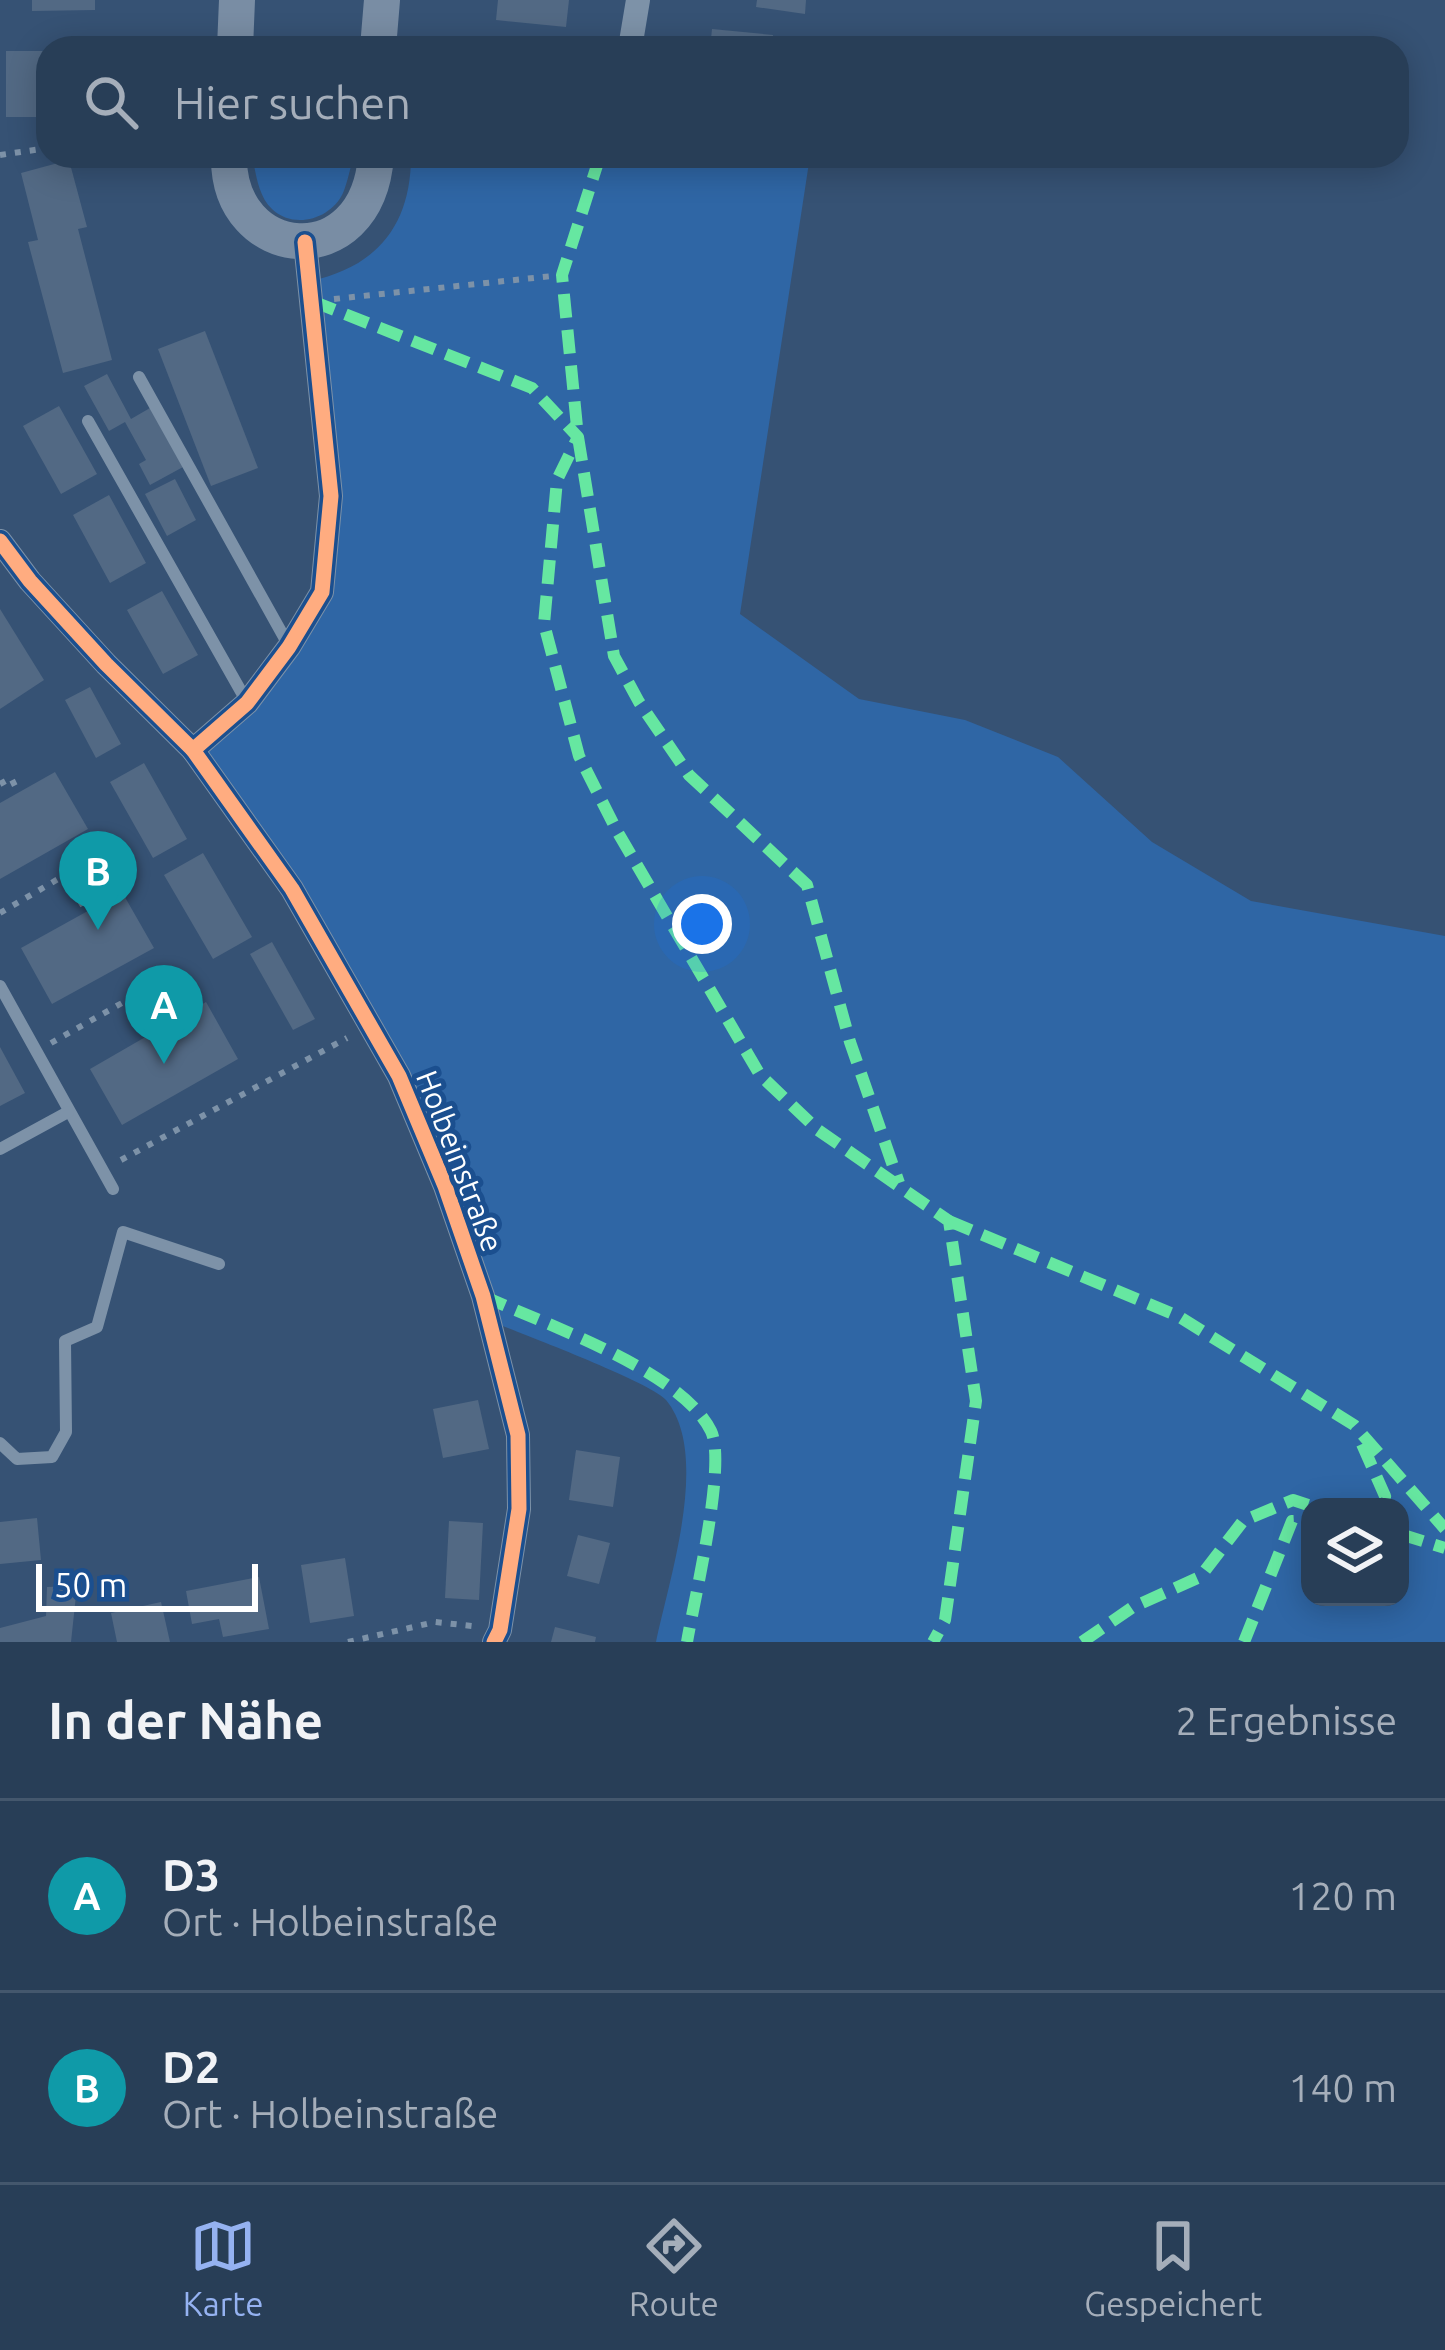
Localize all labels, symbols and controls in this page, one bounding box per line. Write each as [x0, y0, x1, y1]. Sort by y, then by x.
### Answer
search box [36, 36, 1409, 168]
icon: search [78, 69, 144, 135]
text: Hier suchen [174, 77, 411, 128]
pin: B [59, 831, 137, 930]
your location [672, 894, 732, 954]
pin: A [125, 965, 203, 1064]
street label: Holbeinstraße [410, 1066, 510, 1256]
map controls [1301, 1498, 1409, 1606]
button: layers [1301, 1498, 1409, 1606]
scale bar [36, 1558, 258, 1611]
text: 50 m [54, 1566, 127, 1603]
text: In der Nähe [48, 1691, 323, 1749]
text: 2 Ergebnisse [1176, 1699, 1397, 1742]
text: D3 [162, 1849, 220, 1900]
text: A [73, 1874, 101, 1917]
text: 120 m [1288, 1874, 1397, 1917]
text: Ort · Holbeinstraße [162, 1900, 498, 1943]
text: D2 [162, 2041, 220, 2092]
text: B [74, 2066, 100, 2109]
text: 140 m [1288, 2066, 1397, 2109]
text: Ort · Holbeinstraße [162, 2092, 498, 2135]
tab: Karte [183, 2213, 263, 2322]
tab: Route [629, 2213, 719, 2322]
tab: Gespeichert [1084, 2213, 1262, 2322]

